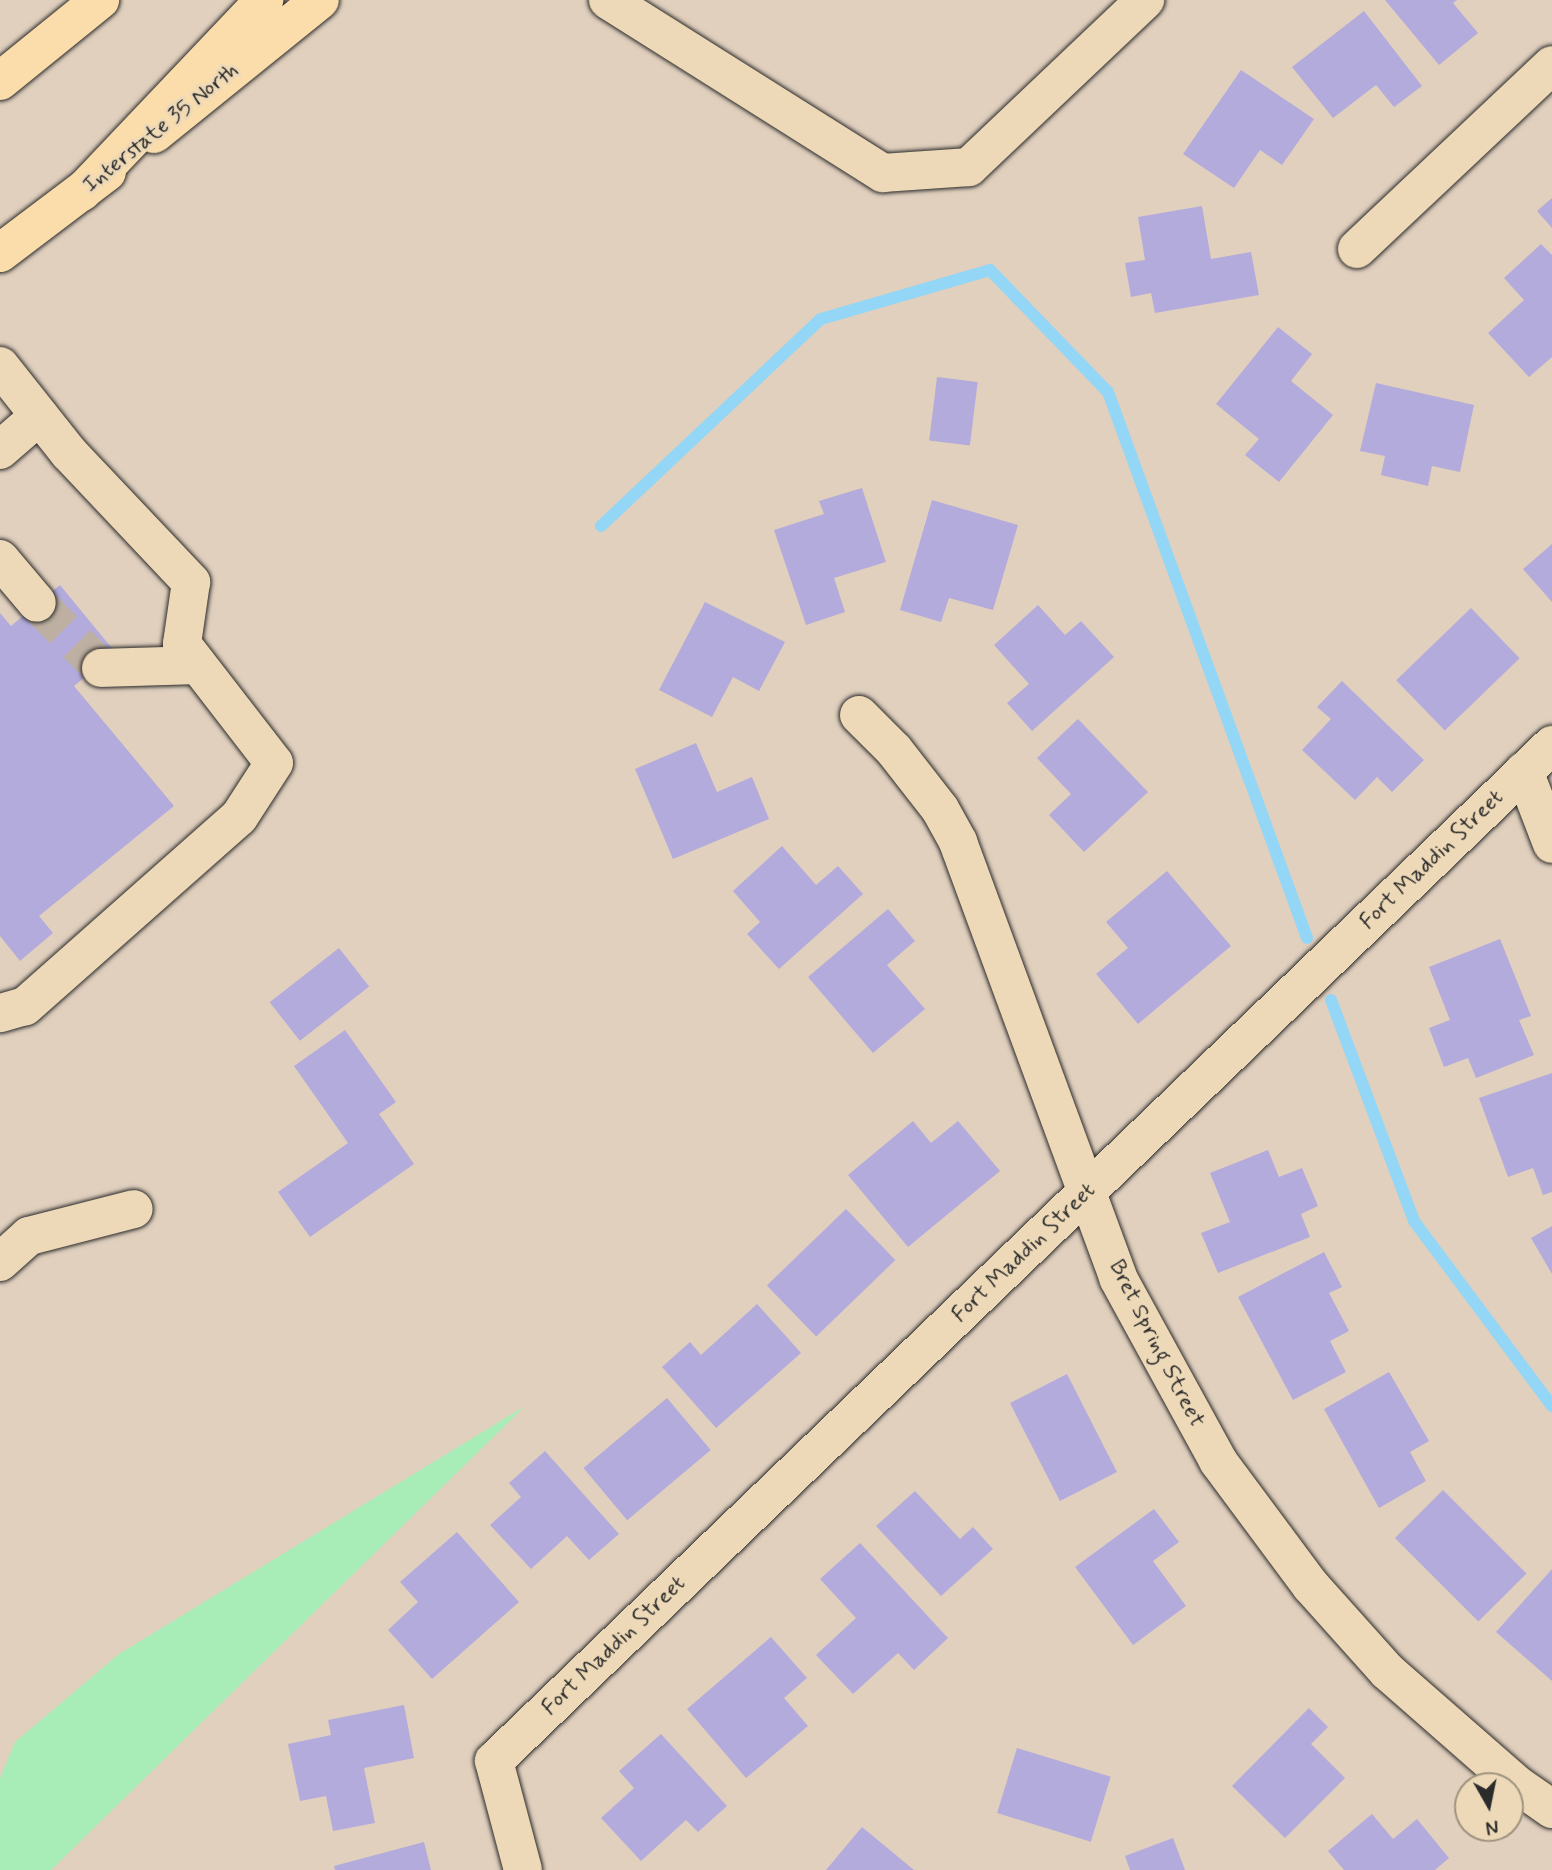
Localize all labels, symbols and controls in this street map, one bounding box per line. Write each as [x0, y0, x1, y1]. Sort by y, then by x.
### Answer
street label: Interstate 35 North [78, 57, 244, 199]
street label: Fort Maddin Street [1353, 783, 1511, 937]
street label: Fort Maddin Street [945, 1176, 1103, 1330]
street label: Bret Spring Street [1102, 1256, 1210, 1432]
street label: Fort Maddin Street [535, 1569, 693, 1723]
north arrow [1454, 1772, 1524, 1842]
text: N [1484, 1813, 1500, 1840]

